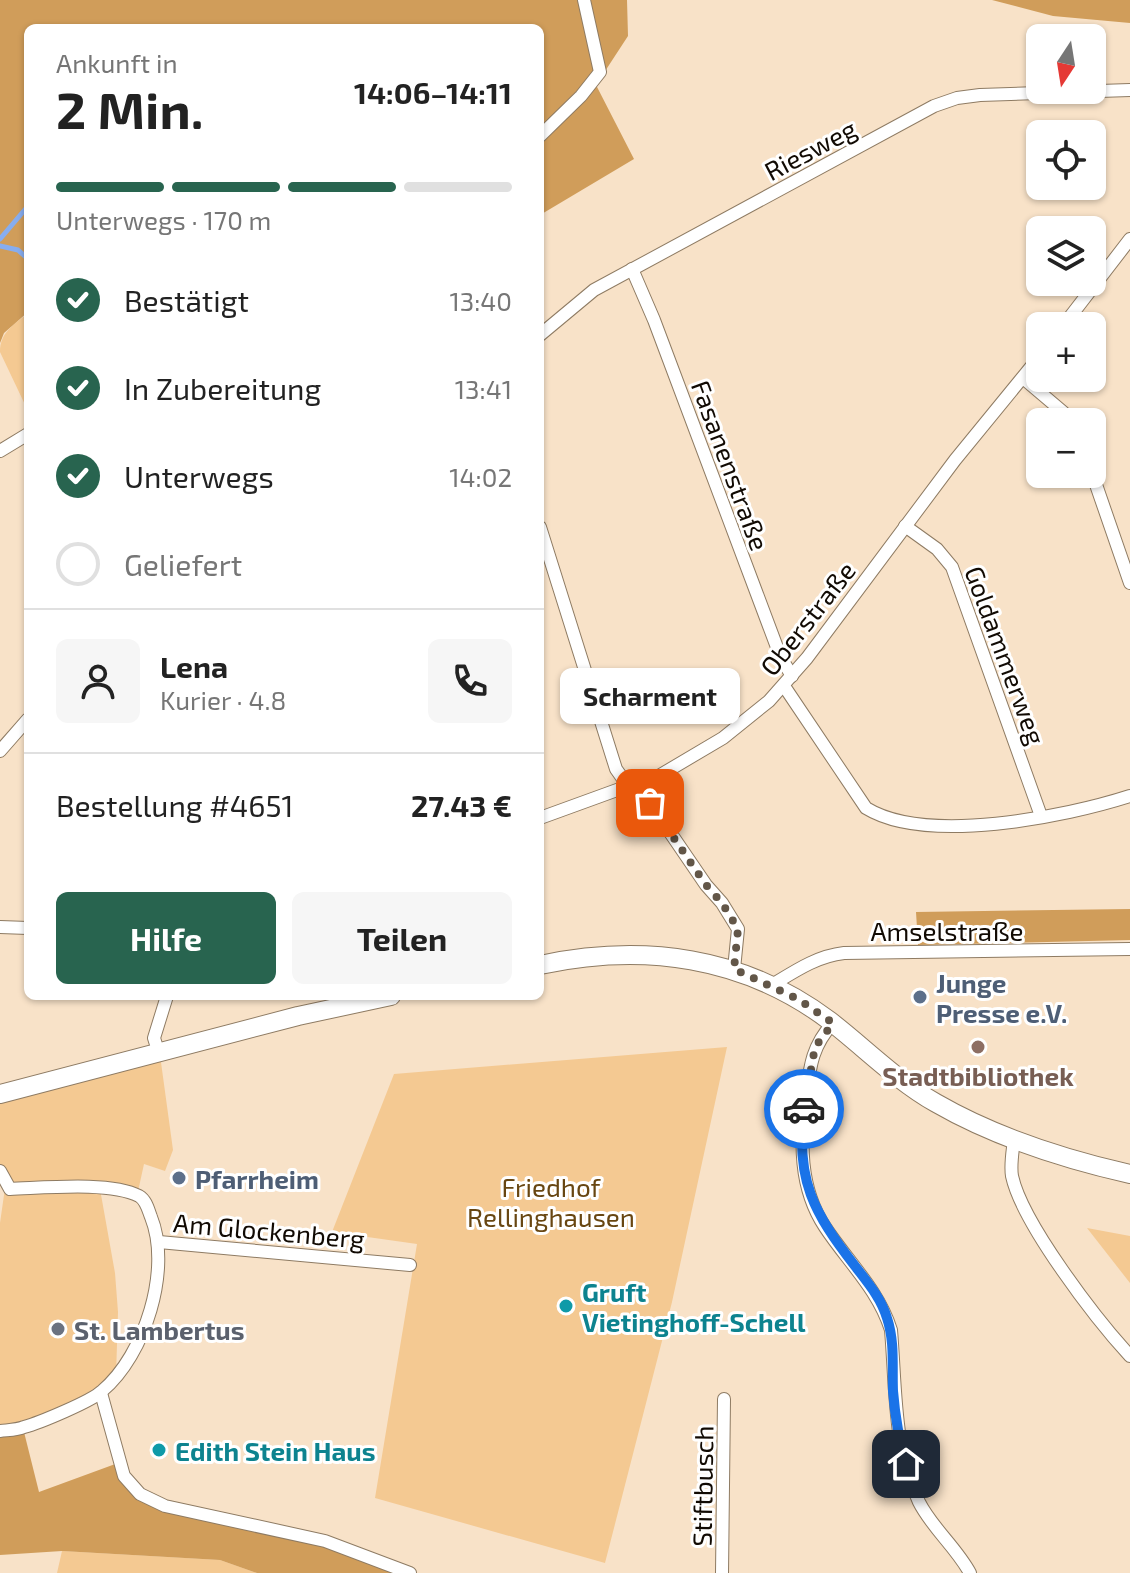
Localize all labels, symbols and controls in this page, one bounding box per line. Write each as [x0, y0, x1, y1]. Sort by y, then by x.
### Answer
north arrow [1026, 24, 1106, 104]
map controls [1026, 24, 1106, 488]
text: Ankunft in [56, 47, 178, 78]
text: 14:06–14:11 [354, 74, 512, 110]
text: 2 Min. [56, 77, 203, 139]
street label: Riesweg [759, 112, 861, 186]
button: locate [1026, 120, 1106, 200]
text: Unterwegs · 170 m [56, 204, 271, 235]
button: layers [1026, 216, 1106, 296]
icon: check [56, 278, 100, 322]
text: Bestätigt [124, 282, 249, 318]
text: 13:40 [449, 285, 512, 316]
button: + [1026, 312, 1106, 392]
icon: check [56, 366, 100, 410]
text: In Zubereitung [124, 370, 321, 406]
text: 13:41 [455, 373, 512, 404]
street label: Fasanenstraße [686, 376, 776, 554]
button: − [1026, 408, 1106, 488]
icon: check [56, 454, 100, 498]
text: Unterwegs [124, 458, 274, 494]
text: 14:02 [449, 461, 512, 492]
text: Geliefert [124, 546, 242, 582]
street label: Oberstraße [753, 555, 861, 681]
street label: Goldammerweg [959, 561, 1053, 749]
button: person [56, 639, 140, 723]
button: phone [428, 639, 512, 723]
text: Lena [160, 648, 228, 684]
callout: Scharment [560, 667, 740, 723]
text: Scharment [583, 680, 717, 711]
text: Kurier · 4.8 [160, 684, 286, 715]
pin [616, 769, 684, 837]
icon: bag [628, 781, 672, 825]
text: Bestellung #4651 [56, 787, 293, 823]
text: 27.43 € [411, 787, 512, 823]
button: Hilfe [56, 892, 276, 984]
button: Teilen [292, 892, 512, 984]
street label: Amselstraße [870, 915, 1024, 946]
place label: Junge Presse e.V. [936, 967, 1067, 1028]
marker: Junge Presse e.V. [911, 988, 929, 1006]
marker: Stadtbibliothek [969, 1038, 987, 1056]
place label: Stadtbibliothek [882, 1060, 1074, 1091]
courier [764, 1069, 844, 1149]
icon: car [782, 1087, 826, 1131]
place label: Pfarrheim [195, 1163, 319, 1194]
marker: Pfarrheim [170, 1169, 188, 1187]
park label: Friedhof Rellinghausen [467, 1171, 635, 1232]
street label: Am Glockenberg [172, 1206, 366, 1254]
place label: Gruft Vietinghoff-Schell [582, 1276, 806, 1337]
marker: Gruft Vietinghoff-Schell [557, 1297, 575, 1315]
place label: St. Lambertus [74, 1314, 245, 1345]
marker: St. Lambertus [49, 1320, 67, 1338]
street label: Stiftbusch [685, 1425, 719, 1547]
pin [872, 1430, 940, 1498]
place label: Edith Stein Haus [175, 1435, 376, 1466]
marker: Edith Stein Haus [150, 1441, 168, 1459]
icon: home [884, 1442, 928, 1486]

